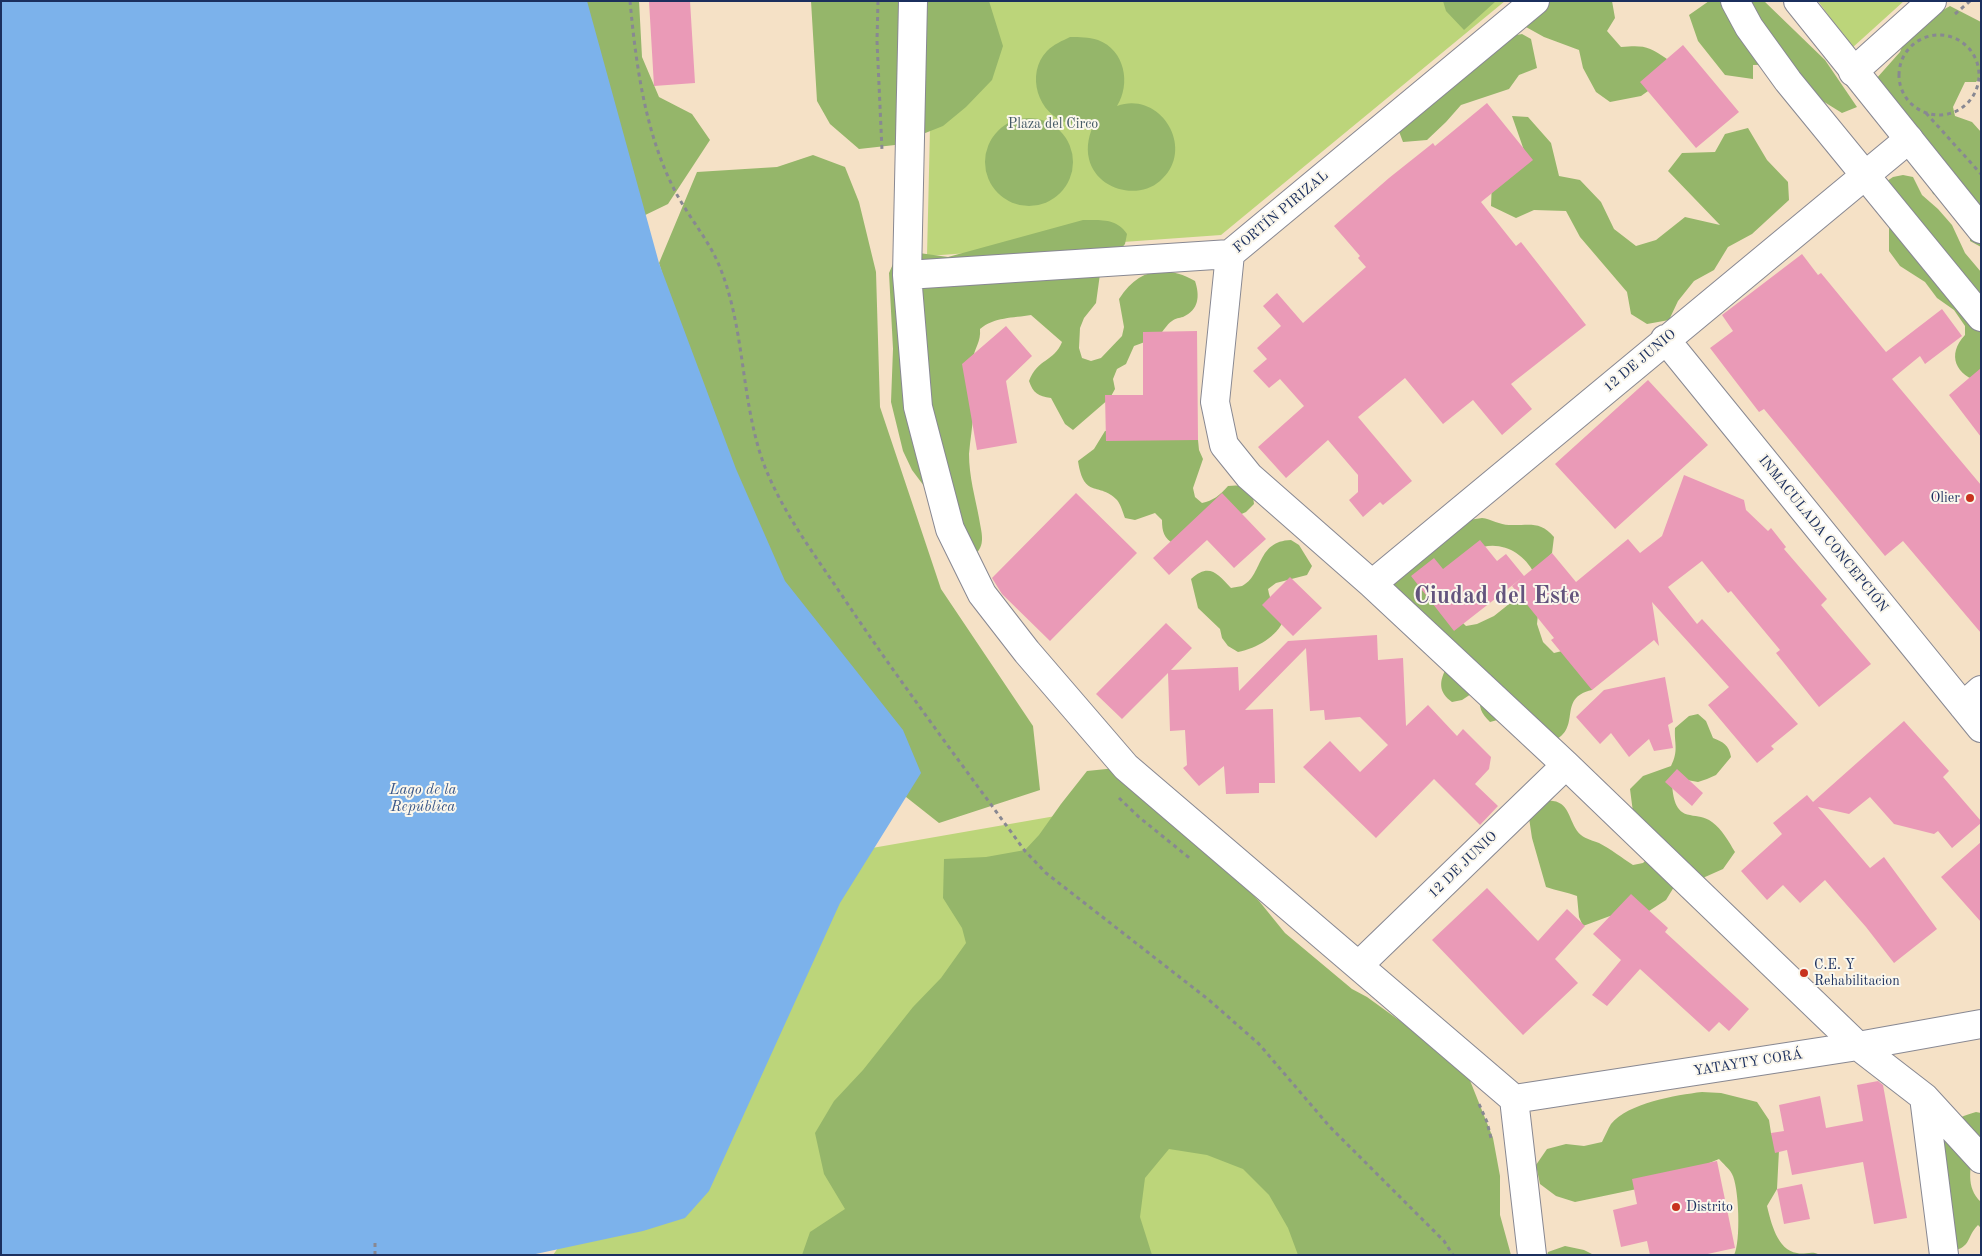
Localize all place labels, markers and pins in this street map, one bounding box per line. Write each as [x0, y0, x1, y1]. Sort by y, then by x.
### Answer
place label: Olier [1930, 490, 1960, 506]
marker: Olier [1964, 492, 1976, 504]
place label: C.E. Y Rehabilitacion [1814, 957, 1900, 990]
marker: C.E. Y Rehabilitacion [1798, 967, 1810, 979]
place label: Distrito [1686, 1199, 1733, 1215]
marker: Distrito [1670, 1201, 1682, 1213]

